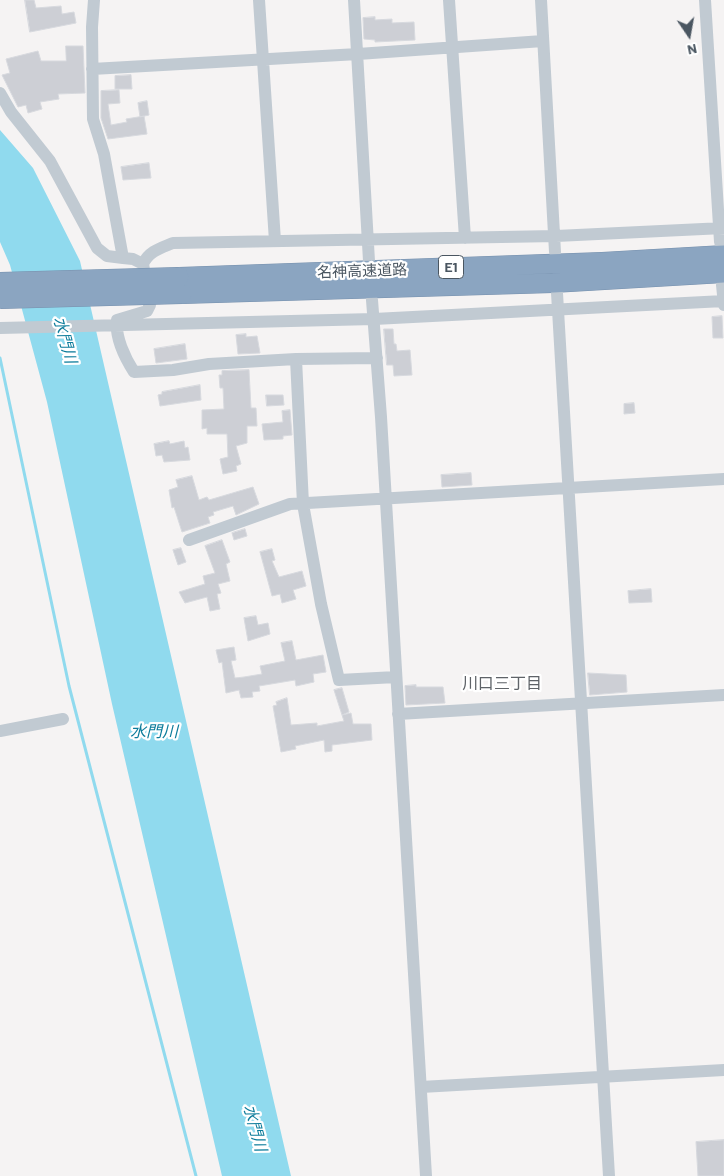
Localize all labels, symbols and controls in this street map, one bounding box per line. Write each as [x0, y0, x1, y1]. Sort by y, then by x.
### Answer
north arrow [664, 10, 714, 60]
text: N [686, 41, 699, 59]
road number: E1 [438, 256, 464, 278]
street label: 名神高速道路 [317, 260, 407, 282]
water label: 水門川 [50, 314, 80, 366]
district label: 川口三丁目 [462, 674, 542, 694]
water label: 水門川 [130, 722, 178, 742]
water label: 水門川 [240, 1102, 270, 1154]

